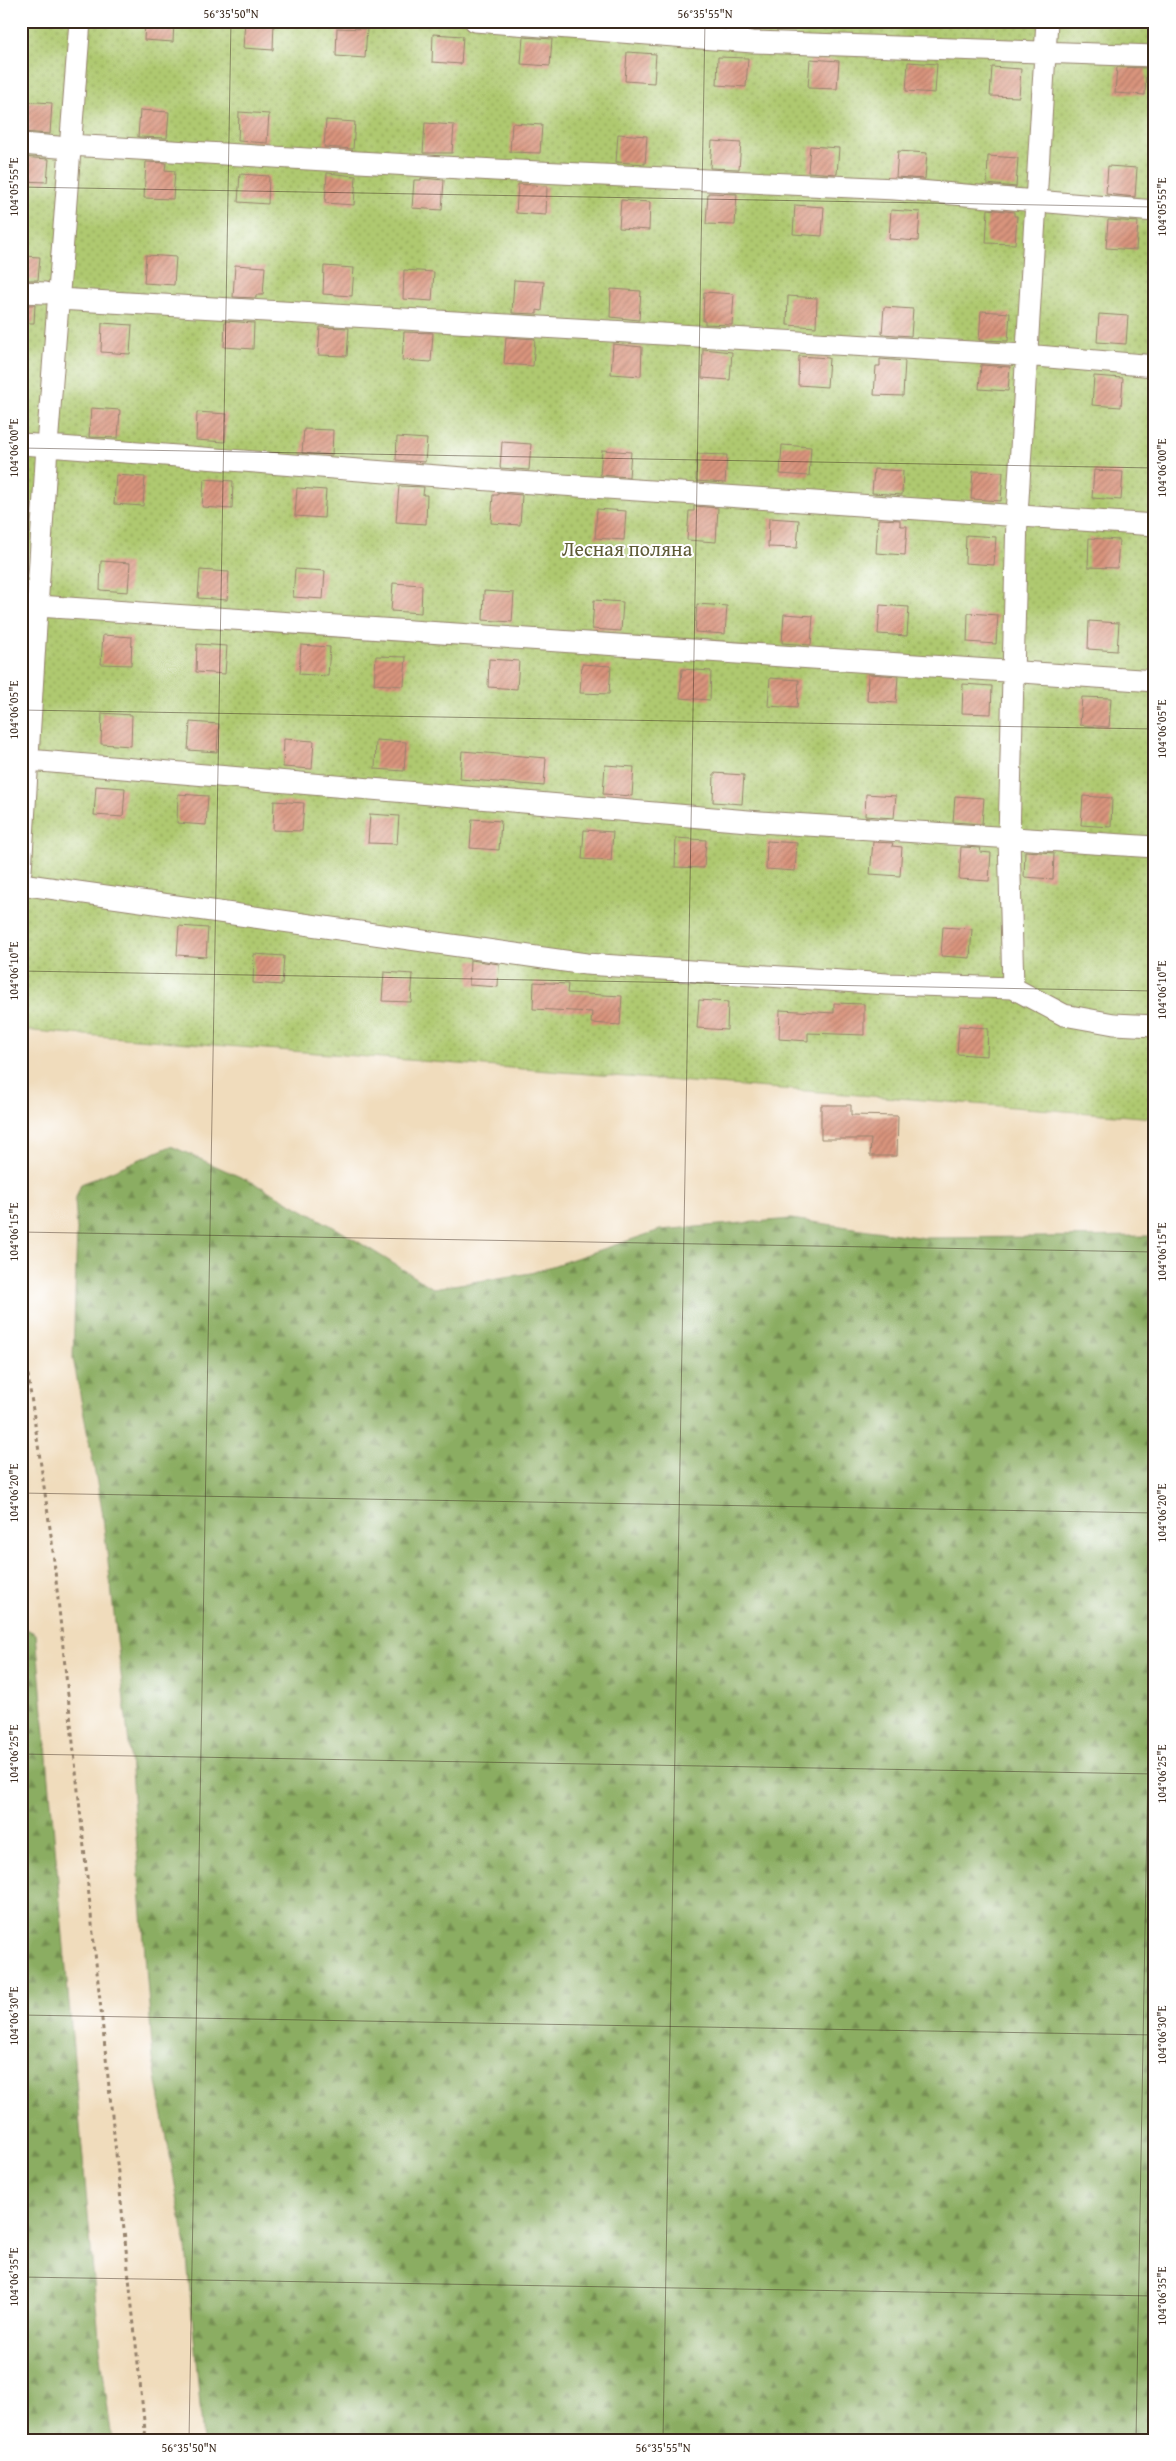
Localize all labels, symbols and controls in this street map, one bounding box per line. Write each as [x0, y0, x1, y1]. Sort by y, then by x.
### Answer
text: 56°35'50"N [203, 5, 259, 22]
text: 56°35'55"N [677, 5, 733, 22]
text: 104°05'55"E [5, 157, 22, 217]
text: 104°05'55"E [1153, 177, 1170, 237]
text: 104°06'00"E [5, 418, 22, 478]
text: 104°06'00"E [1153, 438, 1170, 498]
park label: Лесная поляна [562, 534, 693, 563]
text: 104°06'05"E [5, 680, 22, 740]
text: 104°06'05"E [1153, 699, 1170, 759]
text: 104°06'10"E [5, 941, 22, 1001]
text: 104°06'10"E [1153, 960, 1170, 1020]
text: 104°06'15"E [5, 1202, 22, 1262]
text: 104°06'15"E [1153, 1222, 1170, 1282]
text: 104°06'20"E [5, 1463, 22, 1523]
text: 104°06'20"E [1153, 1483, 1170, 1543]
text: 104°06'25"E [5, 1724, 22, 1784]
text: 104°06'25"E [1153, 1744, 1170, 1804]
text: 104°06'30"E [5, 1986, 22, 2046]
text: 104°06'30"E [1153, 2005, 1170, 2065]
text: 104°06'35"E [5, 2247, 22, 2307]
text: 104°06'35"E [1153, 2266, 1170, 2326]
text: 56°35'50"N [161, 2439, 217, 2456]
text: 56°35'55"N [635, 2439, 691, 2456]

